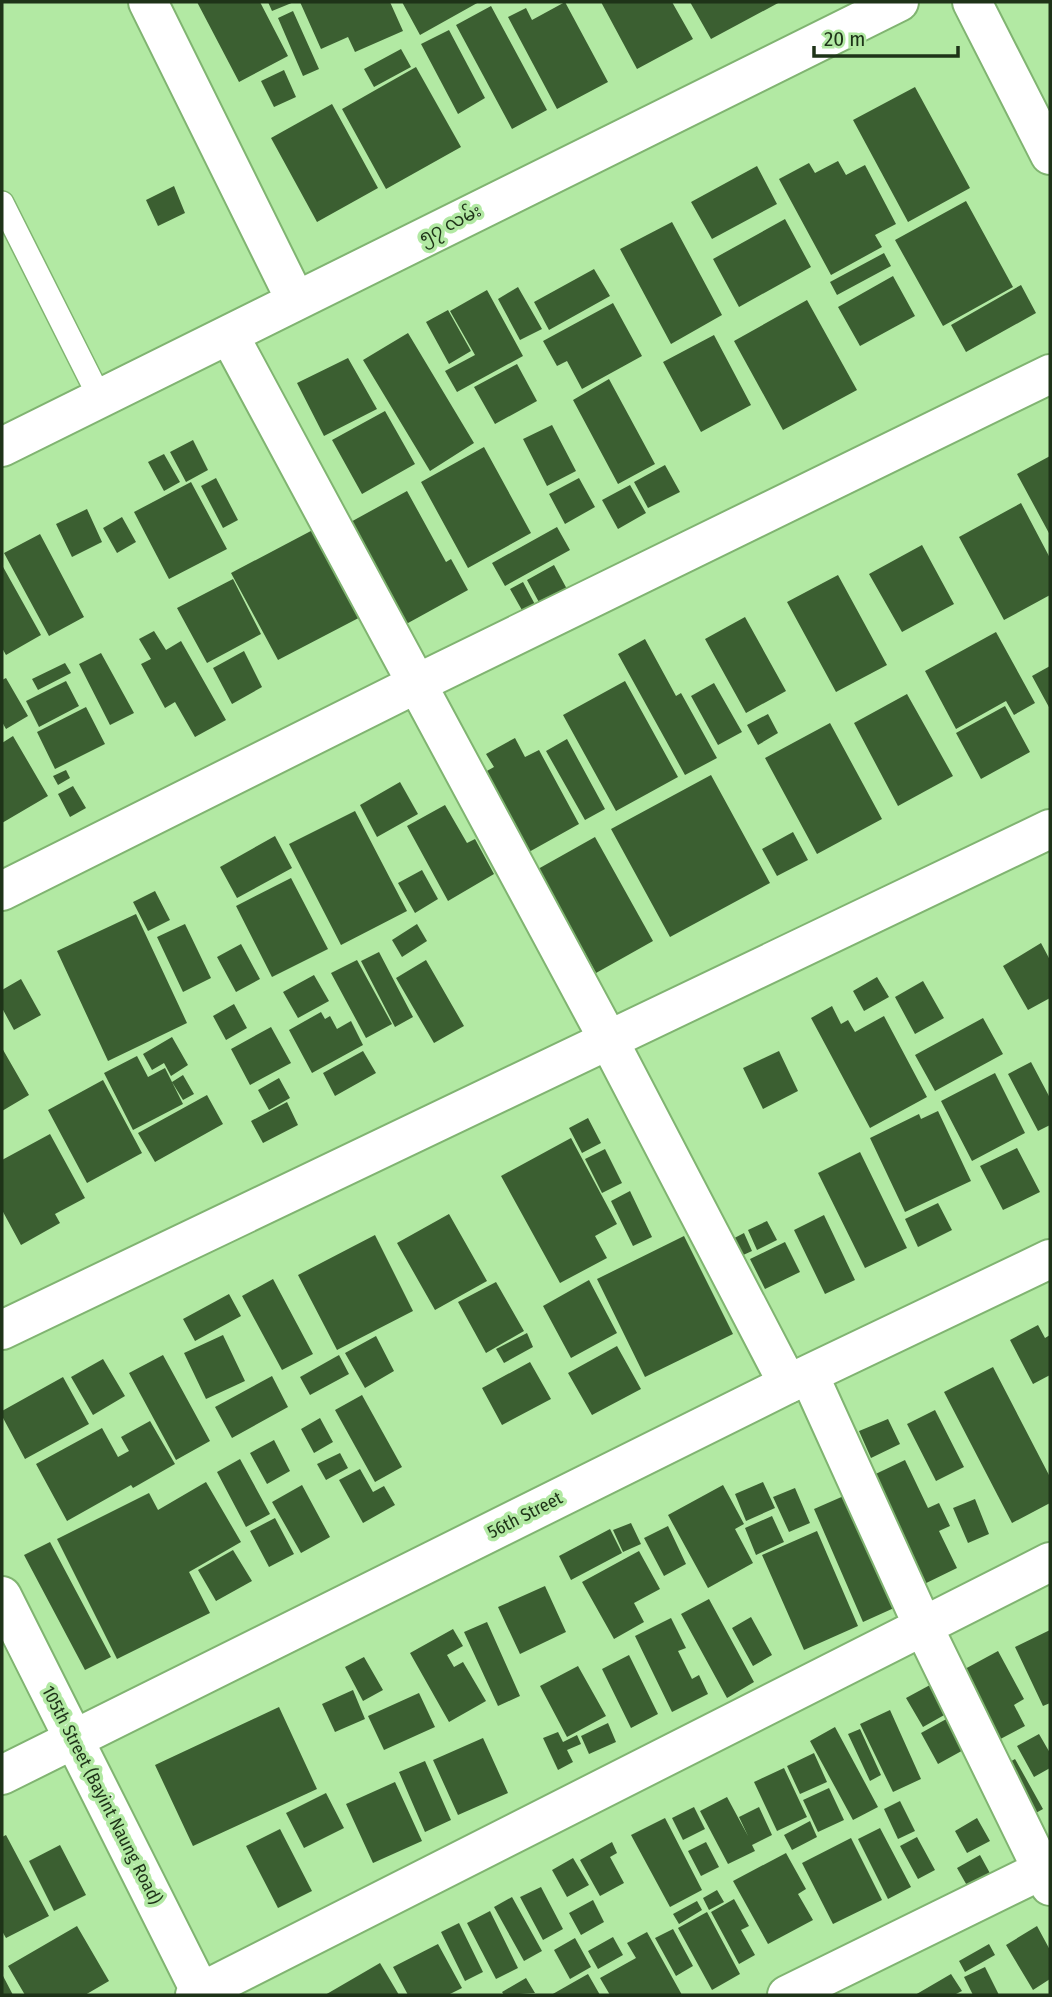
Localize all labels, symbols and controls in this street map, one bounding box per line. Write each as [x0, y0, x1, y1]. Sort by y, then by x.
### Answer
scale bar [814, 14, 958, 58]
text: 20 m [824, 26, 865, 52]
street label: ၅၇ လမ်း [414, 198, 487, 252]
street label: 56th Street [484, 1487, 566, 1543]
street label: 105th Street (Bayint Naung Road) [37, 1682, 167, 1908]

